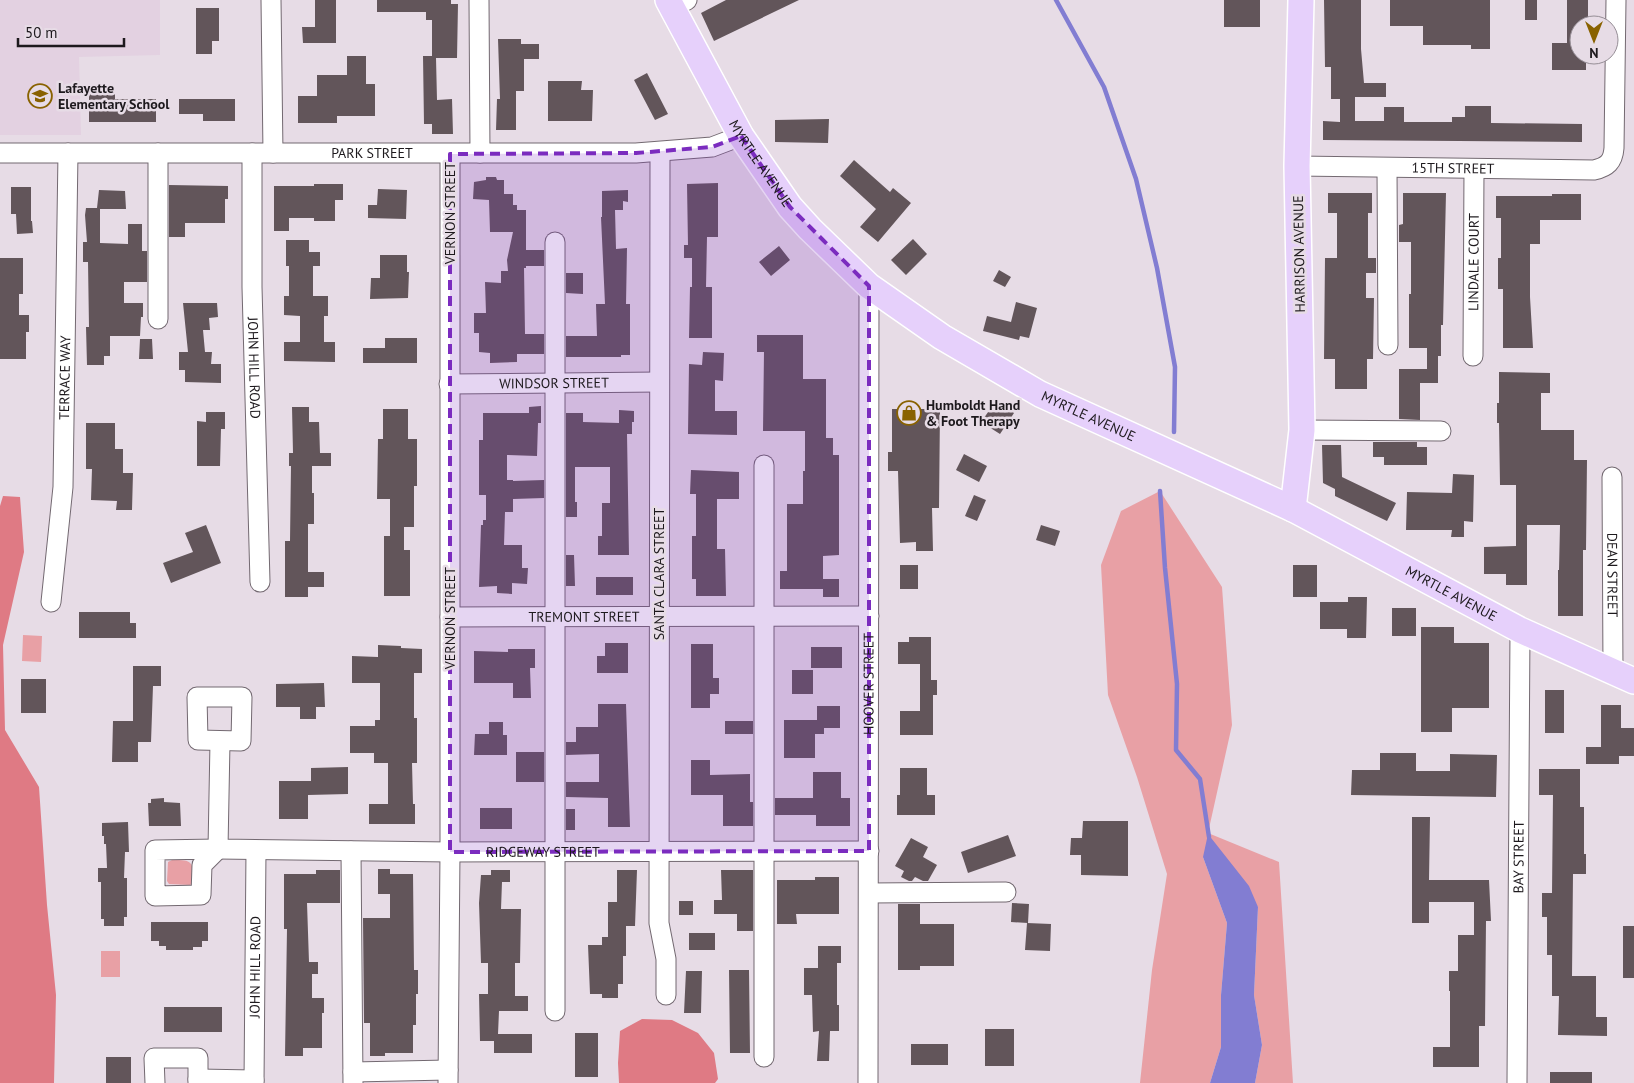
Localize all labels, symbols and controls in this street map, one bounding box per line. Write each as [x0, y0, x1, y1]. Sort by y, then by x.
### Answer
scale bar [18, 15, 124, 47]
north arrow [1569, 15, 1619, 65]
text: 50 m [25, 23, 58, 42]
text: N [1589, 44, 1599, 62]
place label: Lafayette Elementary School [58, 79, 170, 113]
school or university icon: Lafayette Elementary School [27, 83, 53, 109]
street label: MYRTLE AVENUE [725, 117, 796, 211]
street label: PARK STREET [331, 144, 413, 162]
street label: 15TH STREET [1412, 159, 1495, 178]
street label: VERNON STREET [441, 162, 459, 265]
street label: HARRISON AVENUE [1289, 195, 1309, 313]
street label: LINDALE COURT [1464, 213, 1483, 311]
street label: JOHN HILL ROAD [244, 316, 265, 419]
street label: TERRACE WAY [55, 335, 74, 420]
street label: WINDSOR STREET [499, 373, 609, 393]
street label: MYRTLE AVENUE [1039, 387, 1138, 445]
place label: Humboldt Hand & Foot Therapy [926, 396, 1020, 430]
shop icon: Humboldt Hand & Foot Therapy [896, 400, 922, 426]
street label: SANTA CLARA STREET [650, 508, 668, 640]
street label: DEAN STREET [1603, 533, 1622, 617]
street label: MYRTLE AVENUE [1402, 562, 1500, 625]
street label: VERNON STREET [441, 567, 459, 670]
street label: TREMONT STREET [528, 608, 640, 626]
street label: HOOVER STREET [859, 633, 878, 735]
street label: BAY STREET [1509, 820, 1528, 894]
street label: RIDGEWAY STREET [486, 843, 600, 861]
street label: JOHN HILL ROAD [246, 916, 264, 1019]

